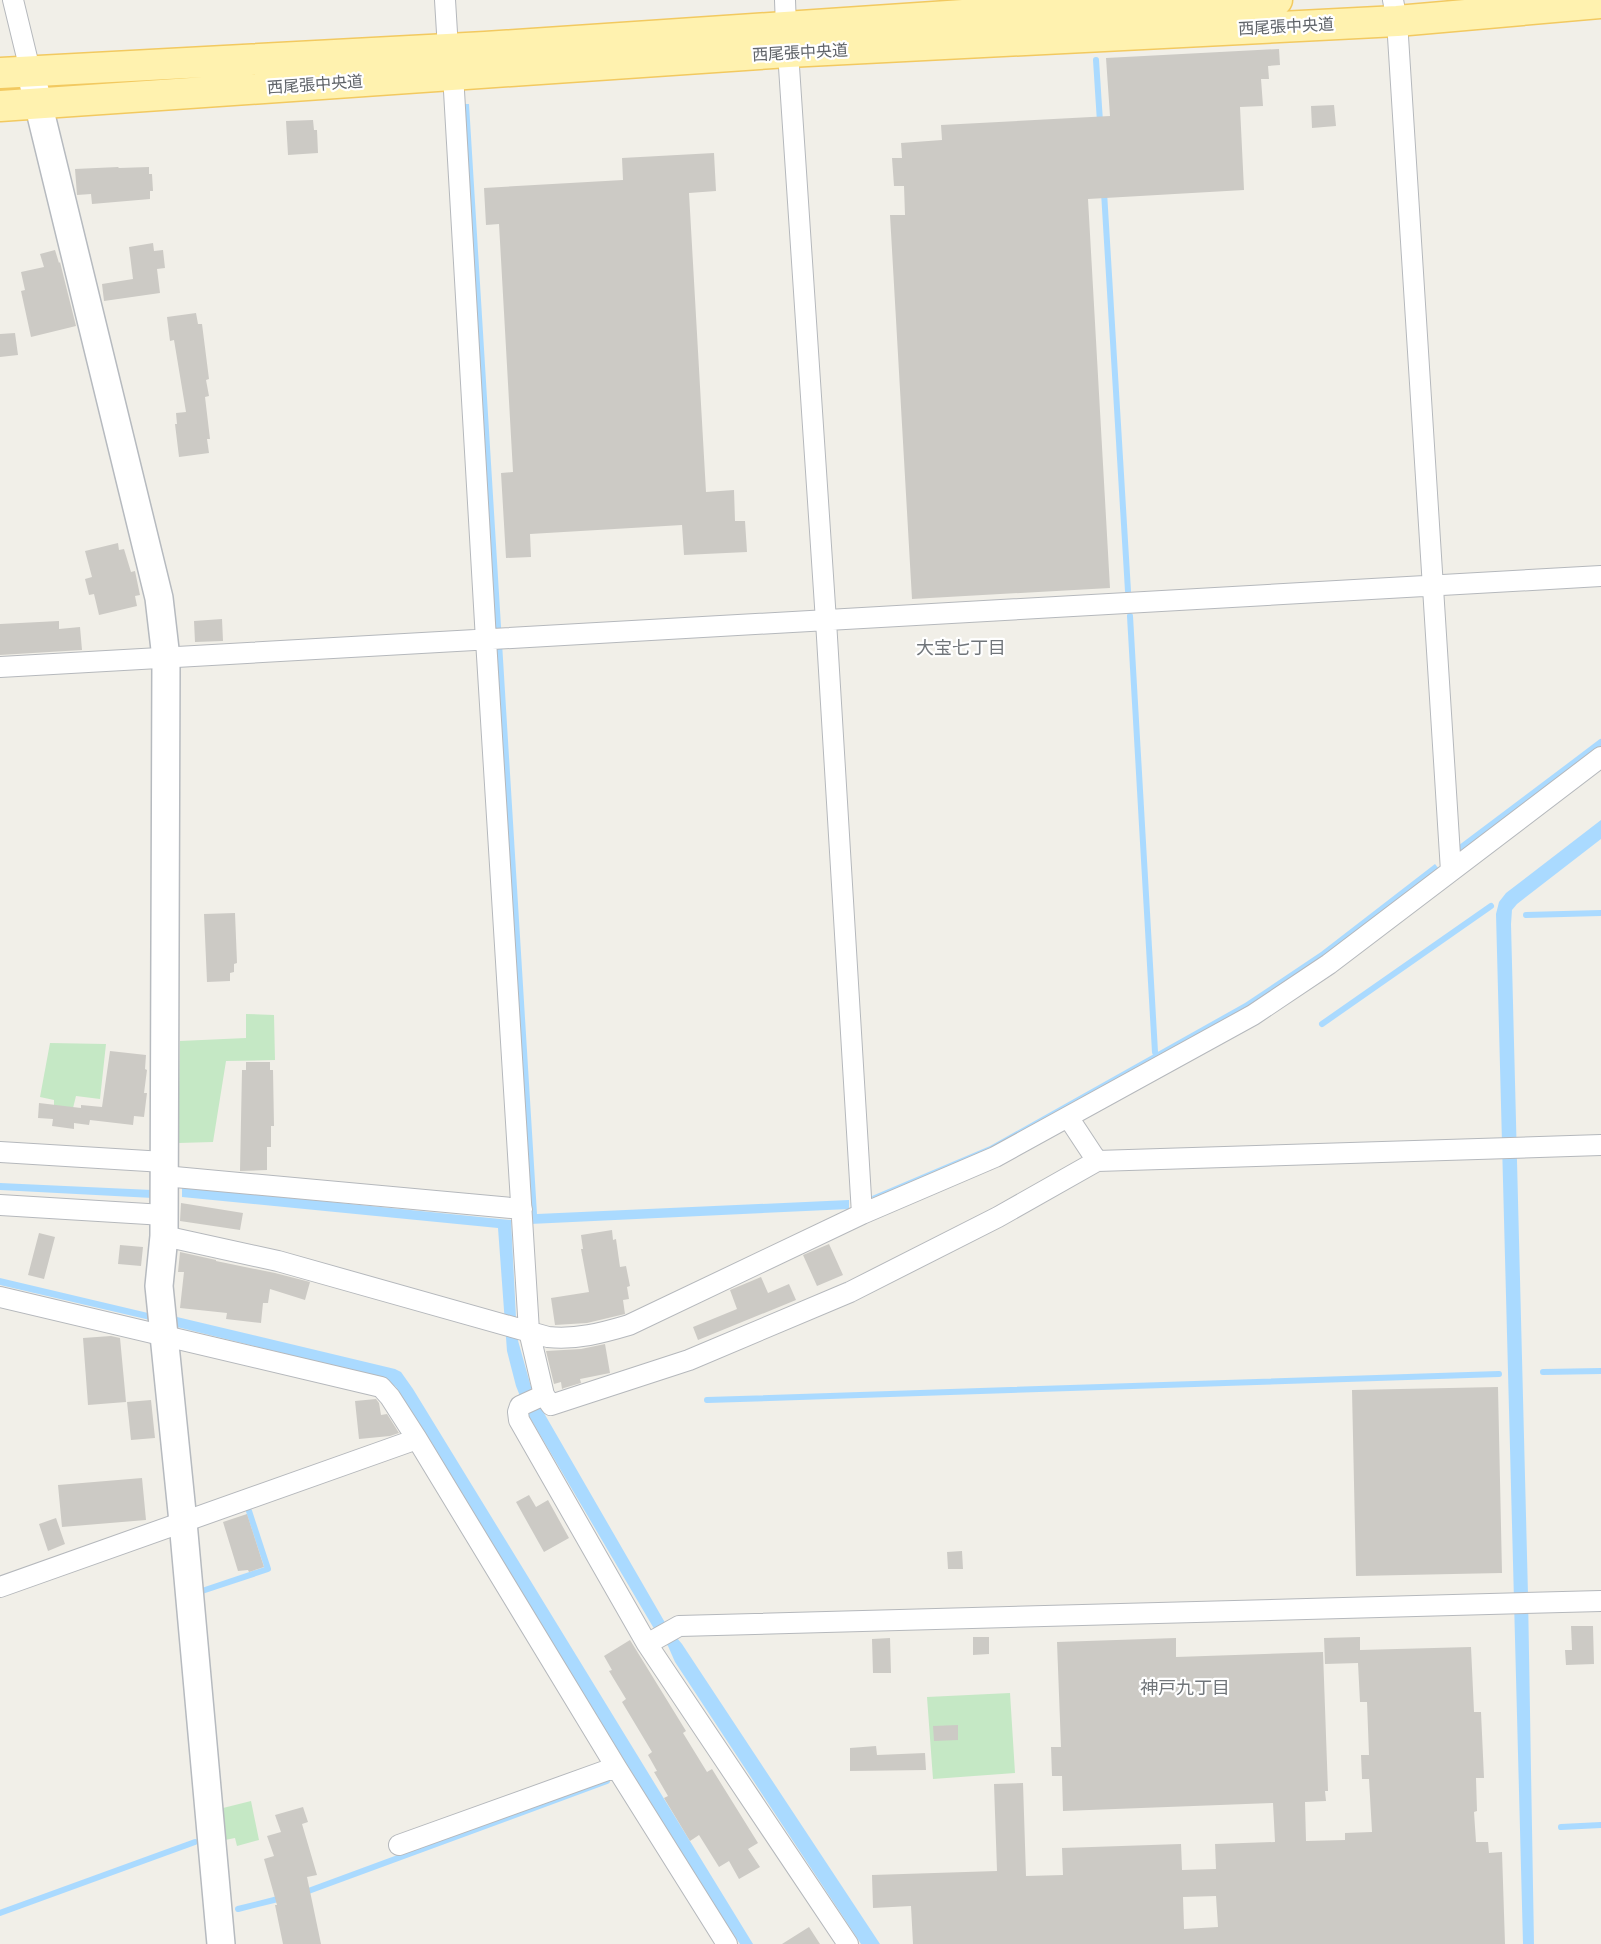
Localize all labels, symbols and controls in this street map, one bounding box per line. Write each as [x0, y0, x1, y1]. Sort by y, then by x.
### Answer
street label: 西尾張中央道 [1238, 14, 1335, 39]
street label: 西尾張中央道 [752, 40, 849, 65]
street label: 西尾張中央道 [266, 71, 364, 98]
district label: 大宝七丁目 [916, 636, 1006, 660]
district label: 神戸九丁目 [1140, 1676, 1230, 1700]

